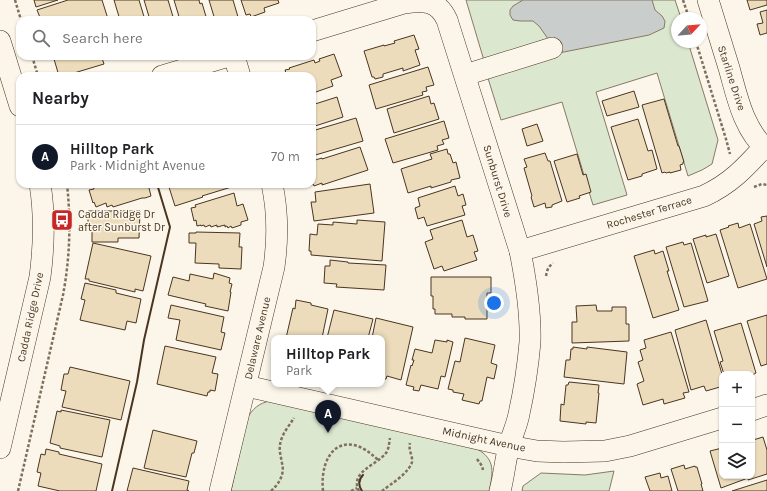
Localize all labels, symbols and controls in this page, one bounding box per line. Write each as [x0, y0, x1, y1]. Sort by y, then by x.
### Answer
north arrow [671, 12, 707, 48]
search box [16, 16, 316, 60]
icon: search [30, 27, 52, 49]
text: Search here [62, 29, 143, 47]
street label: Starline Drive [715, 44, 748, 113]
text: Nearby [32, 88, 89, 108]
text: Hilltop Park [70, 140, 154, 158]
street label: Sunburst Drive [480, 143, 515, 219]
text: A [41, 149, 49, 164]
text: 70 m [271, 149, 300, 164]
text: Park · Midnight Avenue [70, 158, 205, 173]
street label: Rochester Terrace [605, 193, 694, 232]
bus stop icon: Cadda Ridge Dr after Sunburst Dr [49, 207, 75, 233]
place label: Cadda Ridge Dr after Sunburst Dr [78, 208, 165, 234]
street label: Cadda Ridge Drive [15, 271, 46, 363]
your location [484, 293, 504, 313]
street label: Delaware Avenue [242, 295, 273, 381]
popup [271, 335, 385, 387]
text: Hilltop Park [286, 345, 370, 363]
text: Park [286, 363, 312, 378]
map controls [719, 371, 755, 479]
button: + [719, 371, 755, 407]
pin: A [315, 400, 341, 433]
button: − [719, 407, 755, 443]
street label: Midnight Avenue [441, 424, 527, 455]
button: layers [719, 443, 755, 479]

